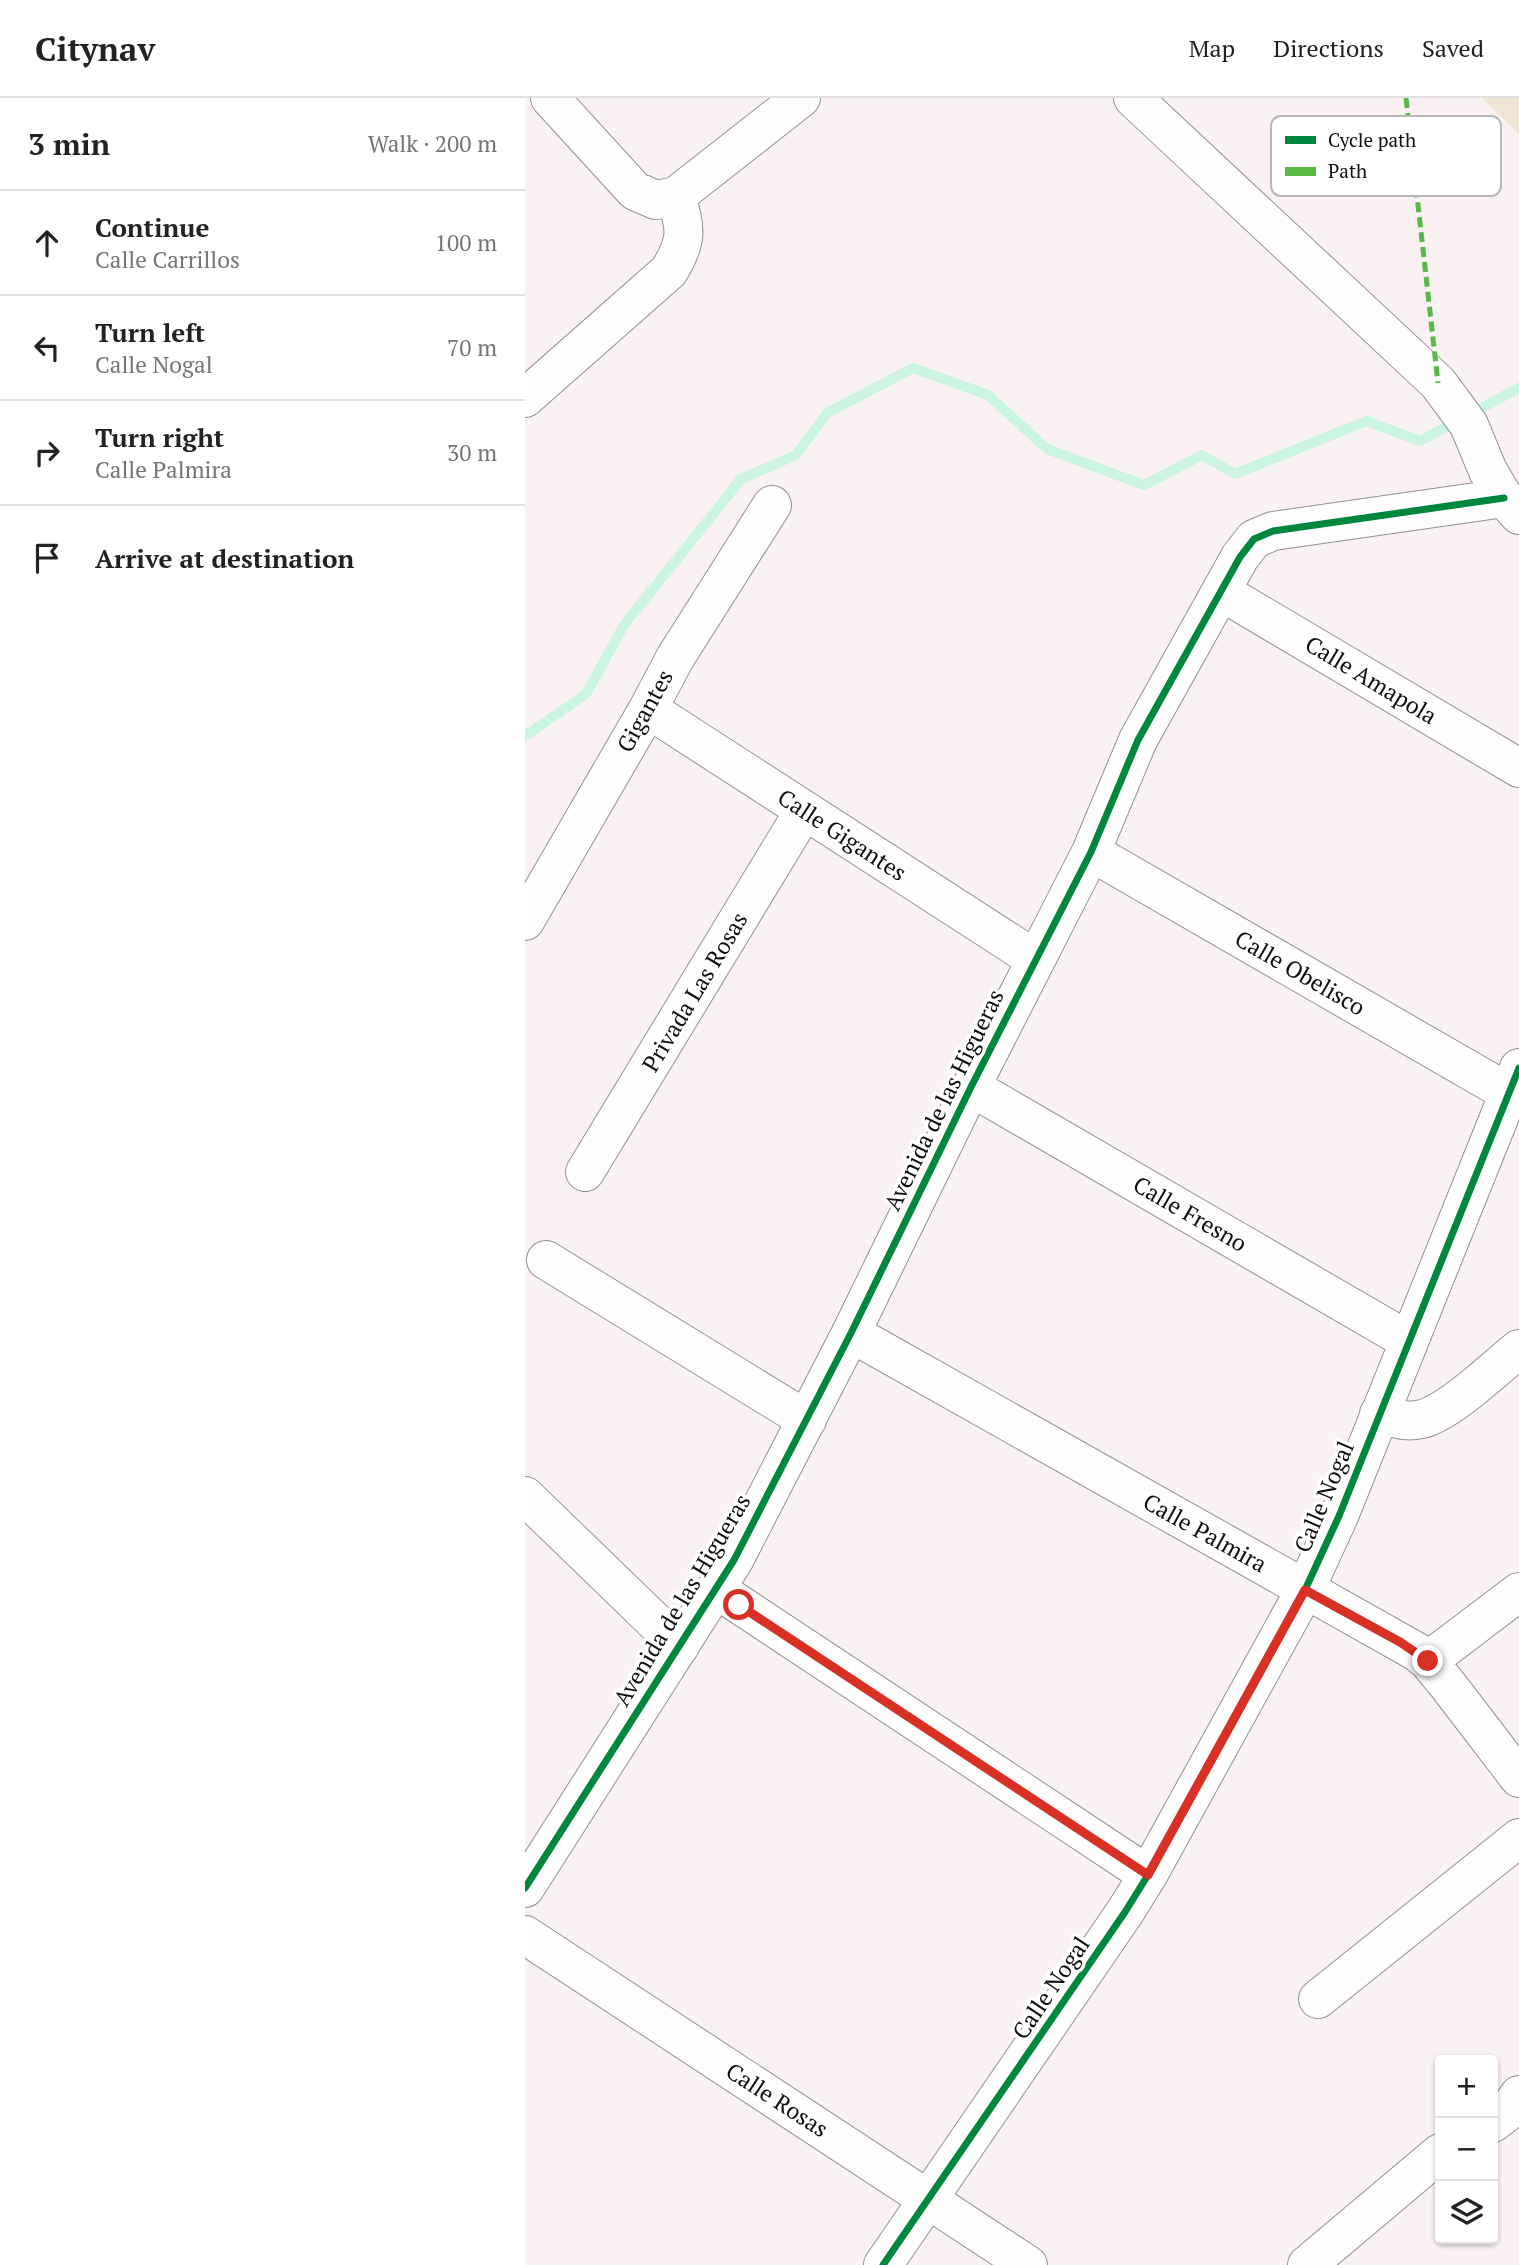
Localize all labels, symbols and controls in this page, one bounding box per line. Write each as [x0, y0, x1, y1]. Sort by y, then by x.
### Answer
text: Citynav [35, 27, 155, 70]
text: Map [1189, 32, 1235, 64]
text: Directions [1273, 32, 1384, 64]
text: Saved [1422, 32, 1484, 64]
legend [1271, 116, 1501, 196]
text: 3 min [28, 124, 110, 164]
text: Cycle path [1328, 127, 1416, 152]
text: Walk · 200 m [368, 128, 497, 159]
text: Path [1328, 158, 1367, 183]
text: Continue [95, 210, 209, 244]
icon: ahead [28, 224, 66, 262]
text: 100 m [435, 227, 497, 258]
text: Calle Carrillos [95, 244, 240, 275]
text: Turn left [95, 315, 205, 349]
icon: left [28, 329, 66, 367]
text: 70 m [447, 332, 497, 363]
text: Calle Nogal [95, 349, 213, 380]
text: Turn right [95, 420, 224, 454]
icon: right [28, 434, 66, 472]
text: 30 m [447, 437, 497, 468]
text: Calle Palmira [95, 454, 232, 485]
icon: arrive [28, 539, 66, 577]
text: Arrive at destination [95, 541, 354, 575]
street label: Calle Amapola [1300, 628, 1443, 731]
street label: Gigantes [609, 664, 680, 758]
street label: Calle Gigantes [772, 781, 913, 888]
street label: Privada Las Rosas [635, 906, 754, 1077]
street label: Calle Obelisco [1230, 923, 1371, 1022]
street label: Avenida de las Higueras [876, 984, 1011, 1215]
street label: Calle Fresno [1128, 1168, 1253, 1259]
street label: Calle Nogal [1286, 1437, 1361, 1557]
street label: Calle Palmira [1138, 1486, 1273, 1579]
street label: Avenida de las Higueras [606, 1488, 757, 1712]
route start [723, 1589, 754, 1620]
route end [1412, 1645, 1443, 1676]
street label: Calle Nogal [1005, 1930, 1096, 2045]
street label: Calle Rosas [720, 2055, 834, 2144]
map controls [1435, 2055, 1498, 2244]
button: + [1435, 2055, 1498, 2118]
button: − [1435, 2118, 1498, 2181]
button: layers [1435, 2181, 1498, 2244]

